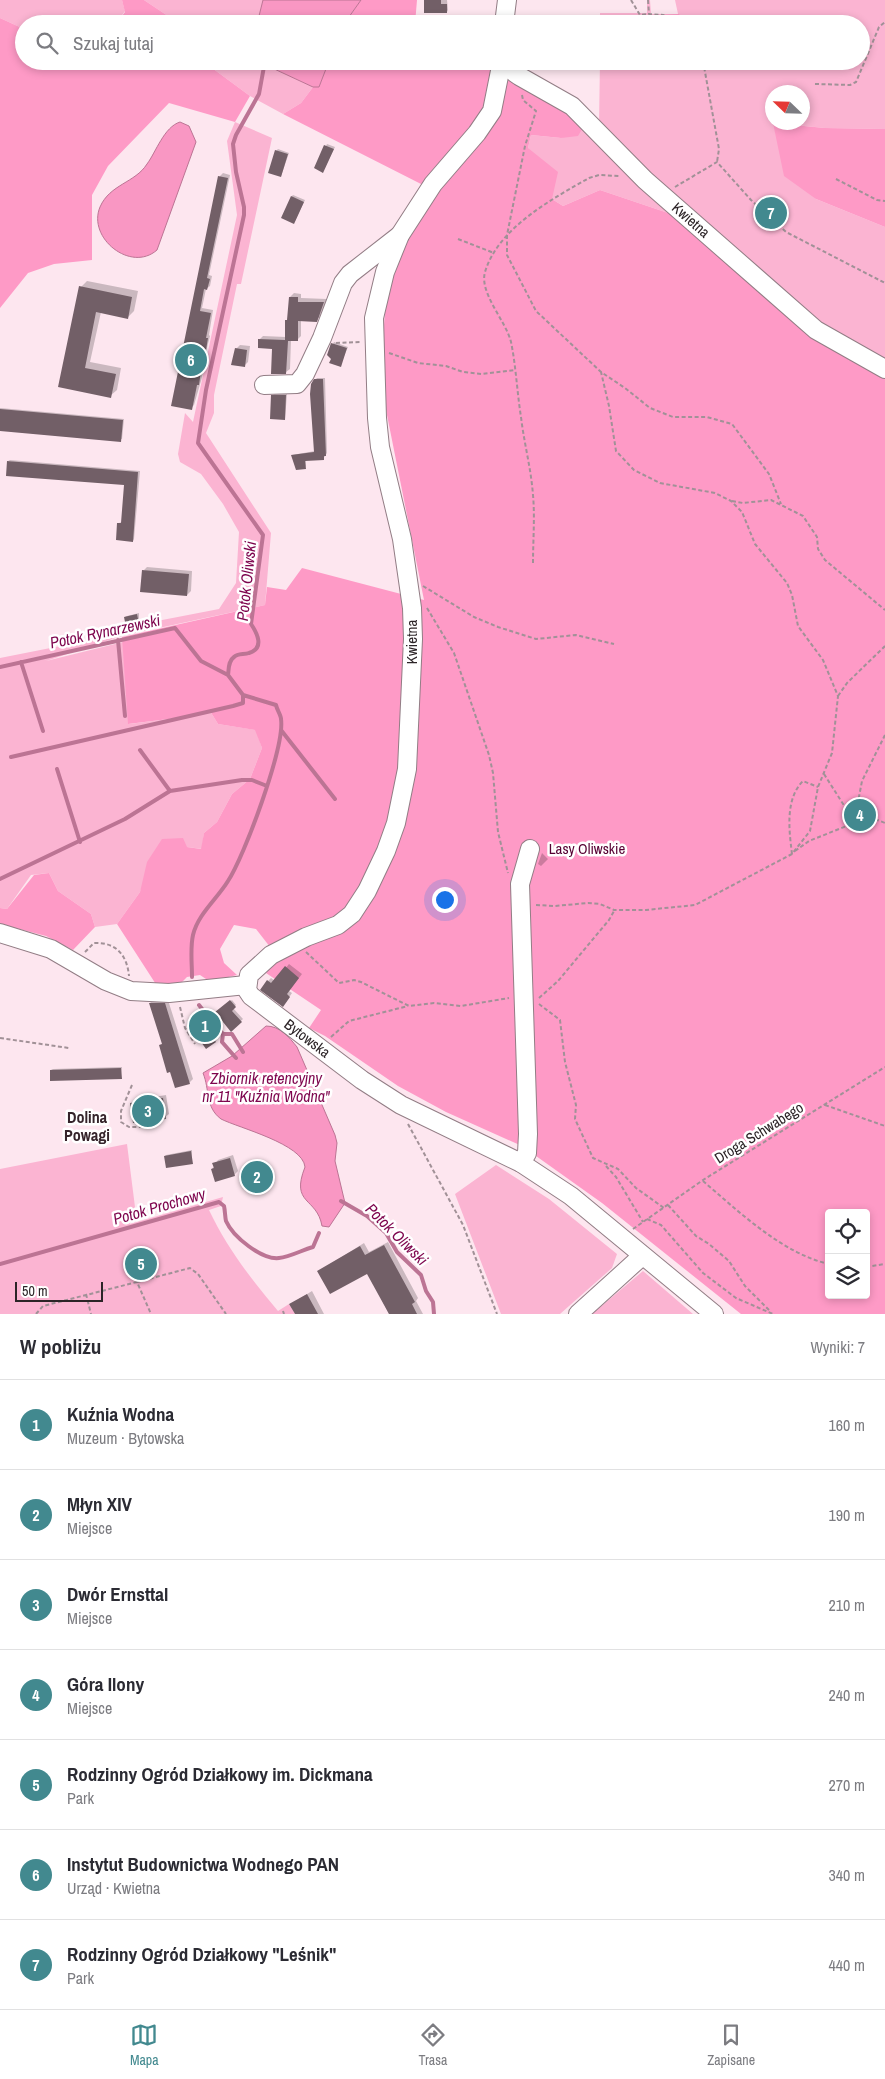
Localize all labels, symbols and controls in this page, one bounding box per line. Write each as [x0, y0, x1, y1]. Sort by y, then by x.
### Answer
search box [15, 15, 870, 70]
icon: search [33, 29, 61, 57]
text: Szukaj tutaj [73, 30, 154, 56]
north arrow [765, 85, 810, 130]
pin: 7 [755, 194, 787, 232]
street label: Kwietna [668, 197, 715, 242]
pin: 6 [175, 341, 207, 379]
water label: Potok Oliwski [231, 540, 261, 622]
water label: Potok Rynarzewski [48, 608, 163, 653]
street label: Kwietna [401, 620, 422, 664]
pin: 4 [844, 796, 876, 834]
park label: Lasy Oliwskie [549, 838, 625, 859]
your location [432, 887, 458, 913]
pin: 1 [189, 1007, 221, 1045]
street label: Bytowska [280, 1014, 335, 1062]
water label: Zbiornik retencyjny nr 11 "Kuźnia Wodna" [202, 1067, 330, 1107]
pin: 3 [132, 1092, 164, 1130]
street label: Droga Schwabego [710, 1097, 807, 1168]
district label: Dolina Powagi [64, 1106, 110, 1146]
pin: 2 [241, 1158, 273, 1196]
water label: Potok Prochowy [110, 1182, 209, 1230]
water label: Potok Oliwski [361, 1198, 433, 1270]
map controls [825, 1209, 870, 1299]
button: locate [825, 1209, 870, 1254]
pin: 5 [125, 1245, 157, 1283]
button: layers [825, 1254, 870, 1299]
scale bar [15, 1279, 102, 1302]
text: 50 m [22, 1282, 48, 1300]
text: W pobliżu [20, 1332, 101, 1361]
text: Wyniki: 7 [810, 1336, 865, 1358]
text: Kuźnia Wodna [67, 1401, 174, 1427]
text: 1 [32, 1414, 40, 1436]
text: 160 m [829, 1414, 865, 1436]
text: Muzeum · Bytowska [67, 1427, 184, 1449]
text: Młyn XIV [67, 1491, 132, 1517]
text: 2 [32, 1504, 40, 1526]
text: 190 m [829, 1504, 865, 1526]
text: Miejsce [67, 1517, 112, 1539]
text: Dwór Ernsttal [67, 1581, 168, 1607]
text: 3 [32, 1594, 40, 1616]
text: 210 m [829, 1594, 865, 1616]
text: Miejsce [67, 1607, 112, 1629]
text: Góra Ilony [67, 1671, 144, 1697]
text: 4 [32, 1684, 40, 1706]
text: 240 m [829, 1684, 865, 1706]
text: Miejsce [67, 1697, 112, 1719]
text: Rodzinny Ogród Działkowy im. Dickmana [67, 1761, 373, 1787]
text: 5 [32, 1774, 40, 1796]
text: 270 m [829, 1774, 865, 1796]
text: Park [67, 1787, 94, 1809]
text: Instytut Budownictwa Wodnego PAN [67, 1851, 339, 1877]
text: 6 [32, 1864, 40, 1886]
text: 340 m [829, 1864, 865, 1886]
text: Urząd · Kwietna [67, 1877, 160, 1899]
text: Rodzinny Ogród Działkowy "Leśnik" [67, 1941, 336, 1967]
text: 7 [32, 1954, 40, 1976]
text: 440 m [829, 1954, 865, 1976]
text: Park [67, 1967, 94, 1989]
tab: Mapa [130, 2021, 159, 2069]
tab: Trasa [418, 2021, 447, 2069]
tab: Zapisane [707, 2021, 755, 2069]

